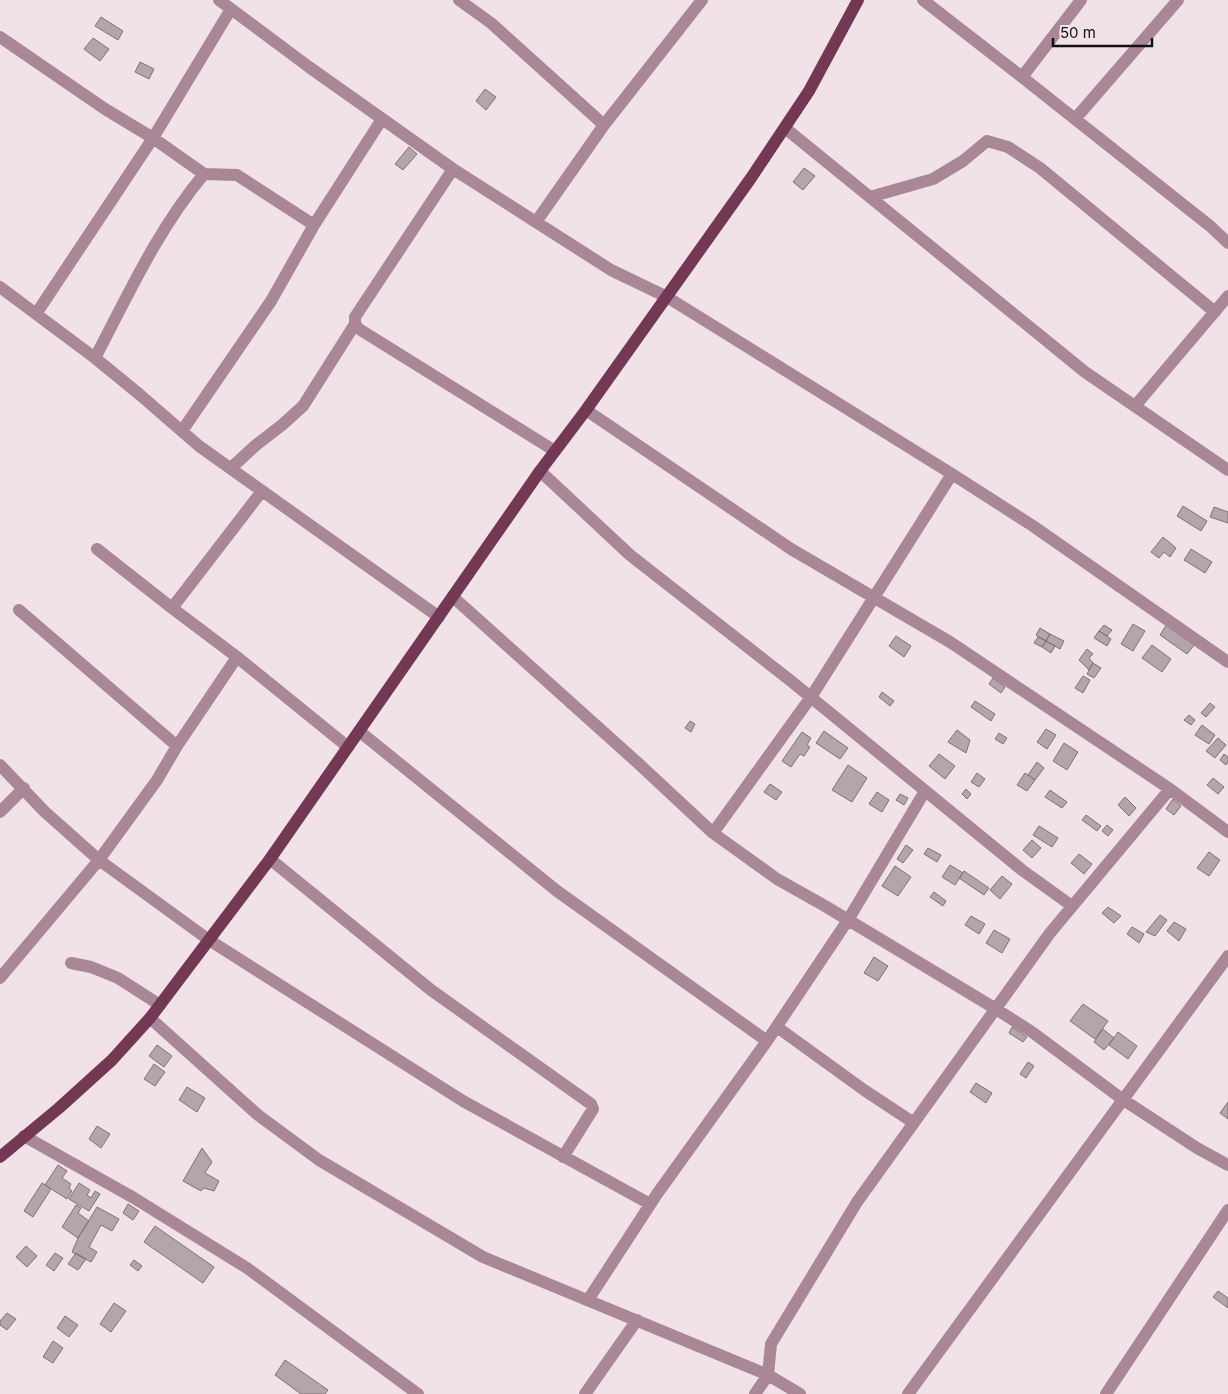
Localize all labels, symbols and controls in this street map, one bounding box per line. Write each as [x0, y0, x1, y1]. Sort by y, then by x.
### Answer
scale bar [1053, 15, 1152, 47]
text: 50 m [1060, 23, 1096, 42]

